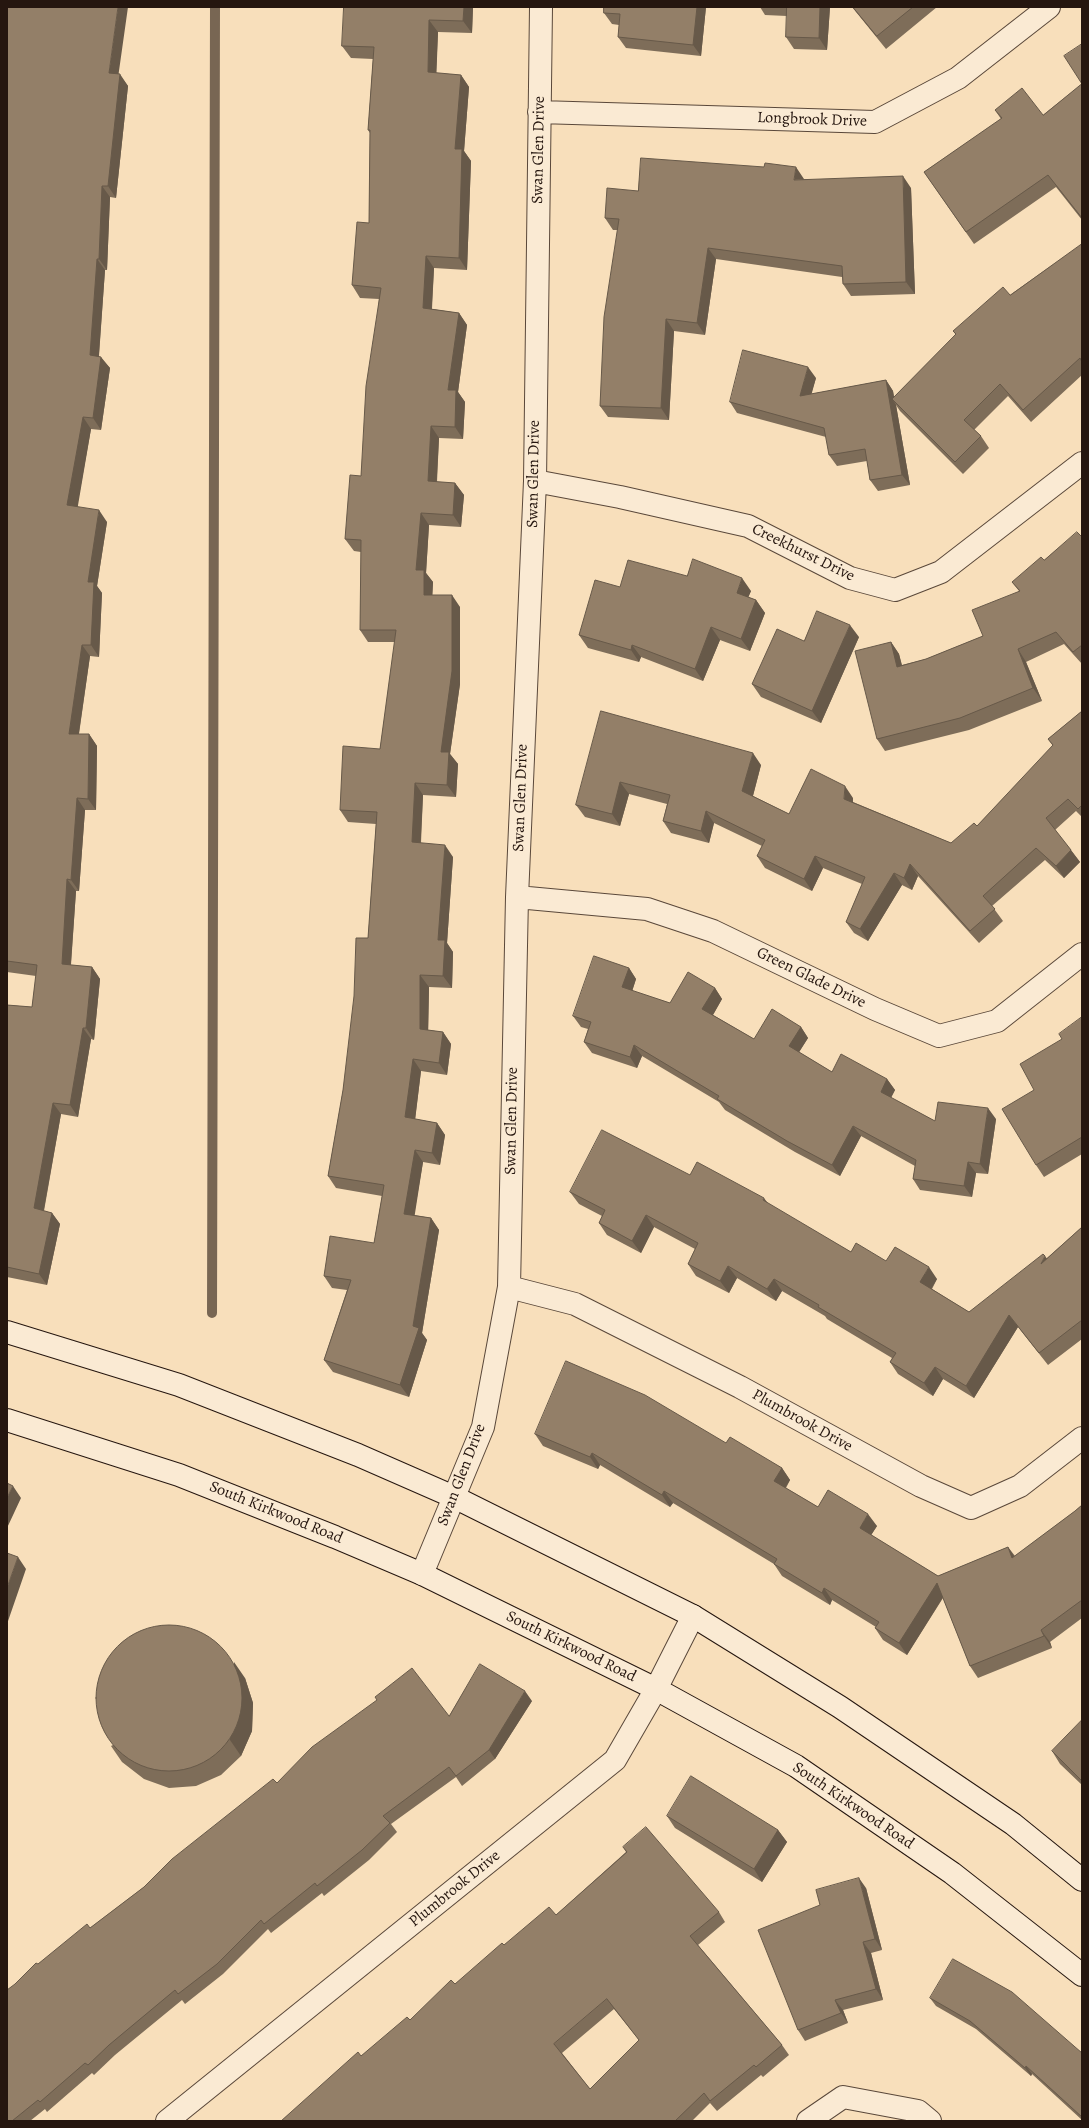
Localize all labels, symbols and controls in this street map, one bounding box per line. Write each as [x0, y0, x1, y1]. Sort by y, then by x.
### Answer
street label: Swan Glen Drive [528, 96, 550, 204]
street label: Longbrook Drive [757, 108, 867, 132]
street label: Swan Glen Drive [523, 420, 545, 528]
street label: Creekhurst Drive [748, 520, 858, 586]
street label: Swan Glen Drive [510, 744, 532, 852]
street label: Green Glade Drive [753, 943, 869, 1013]
street label: Swan Glen Drive [501, 1067, 523, 1175]
street label: Plumbrook Drive [748, 1386, 856, 1456]
street label: Swan Glen Drive [434, 1421, 490, 1529]
street label: South Kirkwood Road [206, 1477, 346, 1549]
street label: South Kirkwood Road [503, 1607, 639, 1687]
street label: South Kirkwood Road [789, 1758, 917, 1854]
street label: Plumbrook Drive [406, 1846, 504, 1932]

